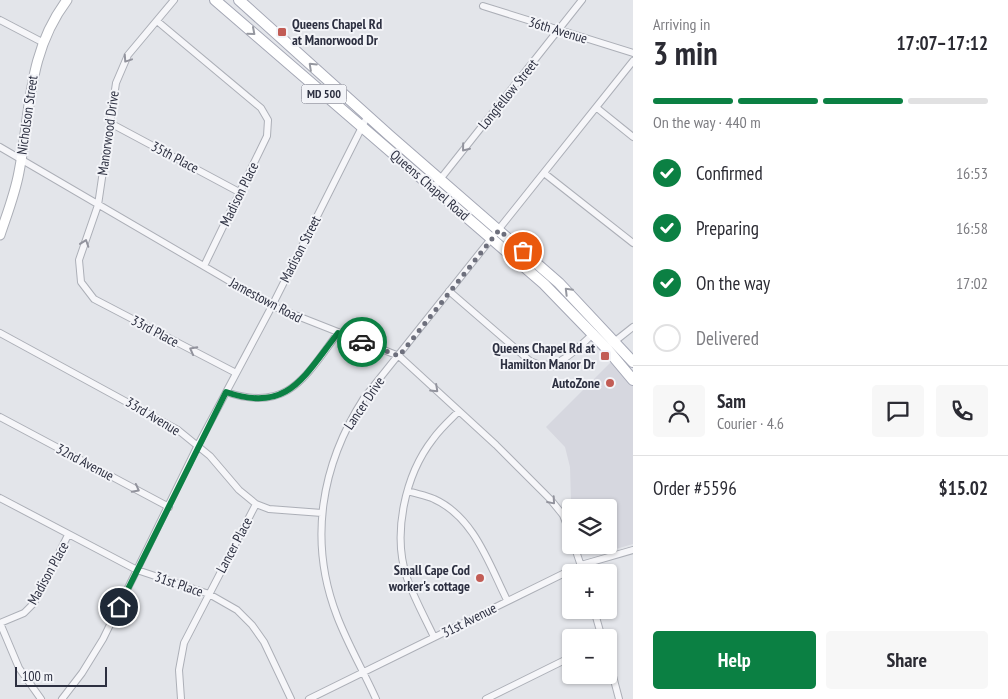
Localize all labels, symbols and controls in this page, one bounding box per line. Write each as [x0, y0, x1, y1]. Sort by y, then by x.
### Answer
street label: 36th Avenue [526, 13, 590, 48]
text: Arriving in [653, 14, 710, 34]
place label: Queens Chapel Rd at Manorwood Dr [292, 15, 382, 49]
one-way arrow [247, 26, 256, 35]
marker: Queens Chapel Rd at Manorwood Dr [276, 26, 288, 38]
text: 17:07–17:12 [896, 31, 988, 55]
text: 3 min [653, 32, 718, 74]
one-way arrow [123, 53, 133, 62]
street label: Longfellow Street [474, 55, 542, 133]
one-way arrow [309, 63, 318, 72]
street label: Nicholson Street [13, 74, 41, 156]
road number: MD 500 [302, 85, 346, 104]
street label: Manorwood Drive [93, 89, 123, 176]
text: On the way · 440 m [653, 112, 761, 132]
street label: 35th Place [148, 137, 202, 177]
one-way arrow [463, 142, 471, 151]
street label: Queens Chapel Road [387, 146, 473, 224]
street label: Madison Place [216, 159, 262, 229]
icon: check [653, 159, 681, 187]
text: Confirmed [696, 161, 763, 185]
text: 16:53 [956, 163, 988, 183]
street label: Madison Street [276, 212, 325, 285]
icon: check [653, 214, 681, 242]
text: Preparing [696, 216, 759, 240]
text: 16:58 [956, 218, 988, 238]
pin [502, 230, 544, 272]
icon: bag [509, 237, 537, 265]
one-way arrow [79, 239, 89, 248]
icon: check [653, 269, 681, 297]
text: On the way [696, 271, 770, 295]
street label: Jamestown Road [226, 273, 305, 327]
text: 17:02 [956, 273, 988, 293]
one-way arrow [564, 288, 573, 297]
street label: 33rd Place [128, 311, 182, 351]
courier [337, 317, 387, 367]
text: Delivered [696, 326, 759, 350]
icon: car [348, 328, 376, 356]
place label: Queens Chapel Rd at Hamilton Manor Dr [492, 339, 596, 373]
one-way arrow [189, 346, 198, 356]
marker: Queens Chapel Rd at Hamilton Manor Dr [599, 350, 611, 362]
street label: Lancer Drive [340, 373, 388, 433]
place label: AutoZone [551, 374, 600, 392]
marker: AutoZone [604, 377, 616, 389]
one-way arrow [429, 383, 438, 392]
button: person [653, 385, 705, 437]
button: chat [872, 385, 924, 437]
button: phone [936, 385, 988, 437]
text: Sam [717, 389, 746, 413]
street label: 33rd Avenue [122, 393, 184, 439]
text: Courier · 4.6 [717, 413, 784, 433]
street label: 32nd Avenue [53, 439, 117, 485]
text: Order #5596 [653, 476, 737, 500]
text: $15.02 [939, 476, 988, 500]
one-way arrow [131, 483, 140, 493]
one-way arrow [546, 495, 554, 504]
map controls [562, 499, 617, 684]
button: layers [562, 499, 617, 554]
street label: Lancer Place [212, 514, 256, 576]
street label: Madison Place [23, 538, 73, 608]
place label: Small Cape Cod worker's cottage [388, 561, 470, 595]
button: + [562, 564, 617, 619]
street label: 31st Place [152, 567, 206, 601]
marker: Small Cape Cod worker's cottage [474, 572, 486, 584]
pin [98, 586, 140, 628]
icon: home [105, 593, 133, 621]
street label: 31st Avenue [439, 598, 500, 641]
button: − [562, 629, 617, 684]
button: Help [653, 631, 816, 689]
button: Share [826, 631, 988, 689]
scale bar [15, 664, 108, 687]
text: 100 m [22, 667, 53, 685]

